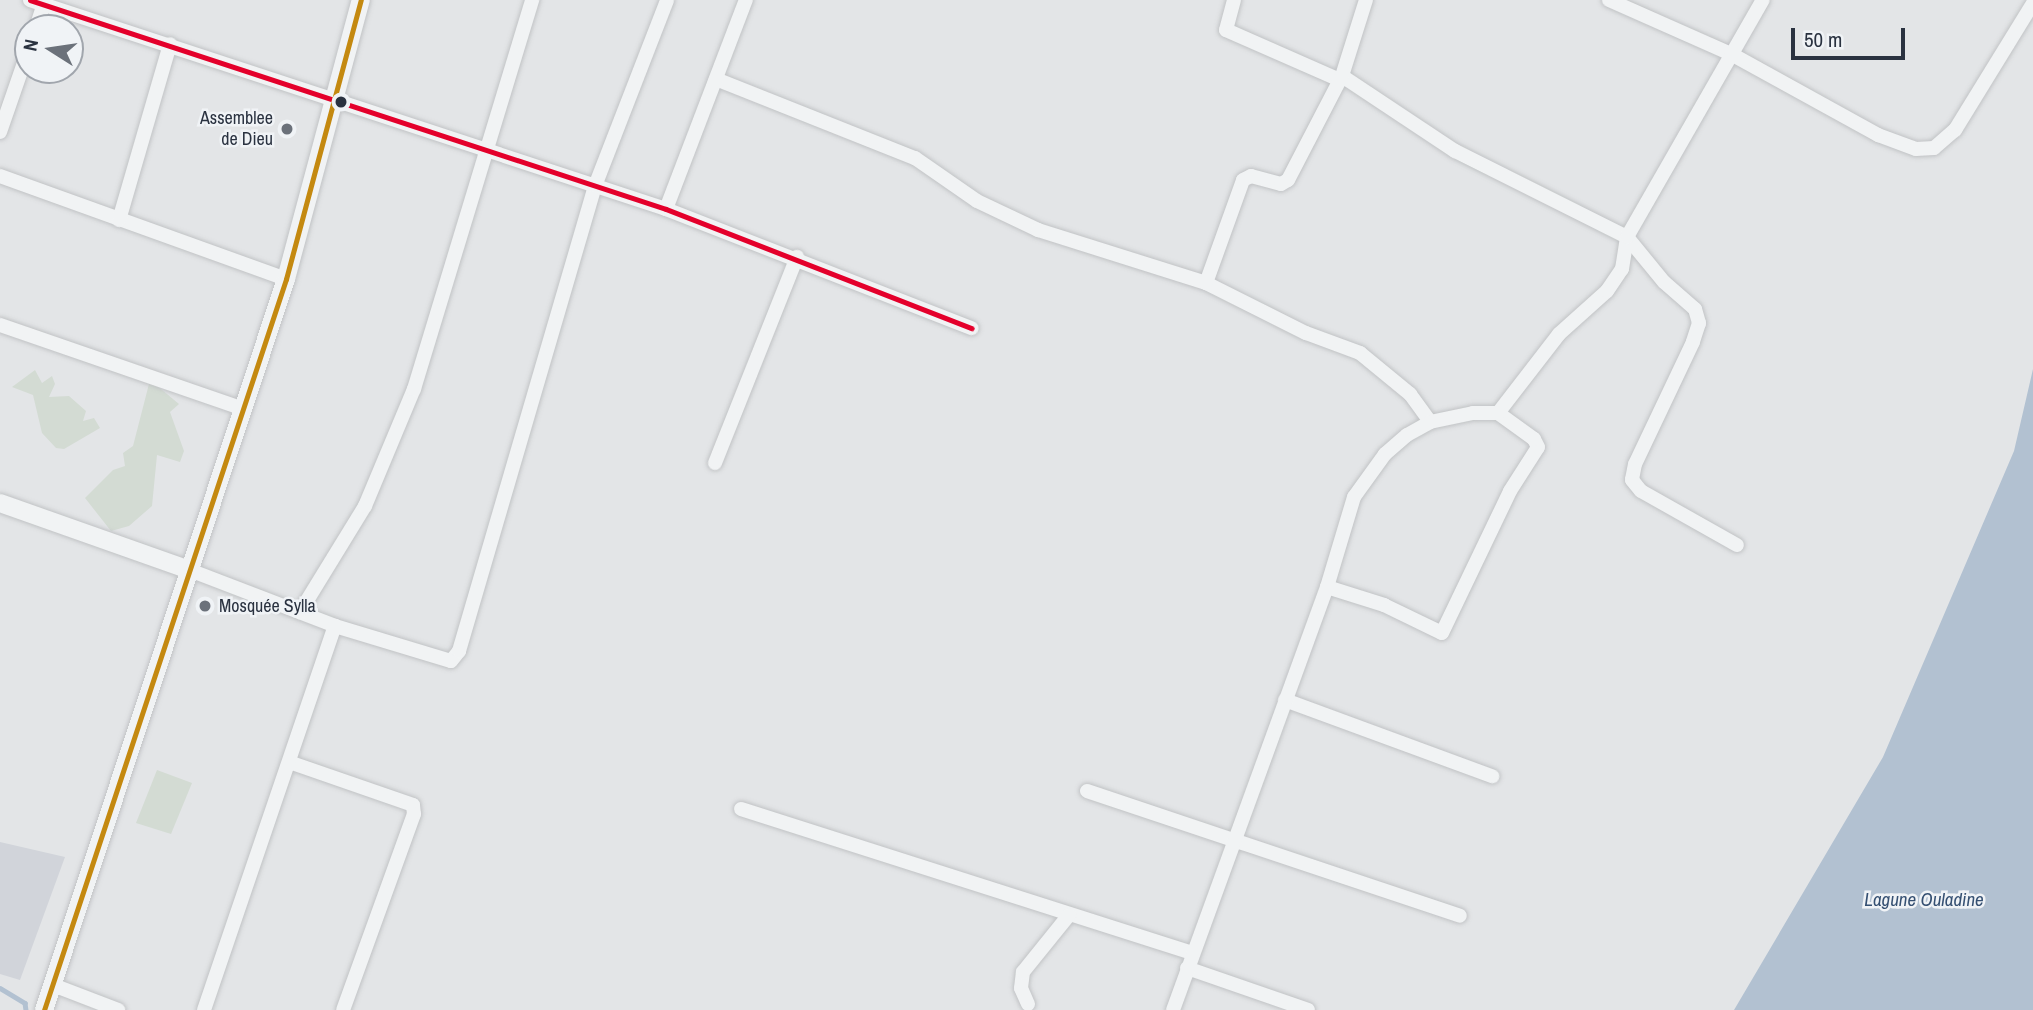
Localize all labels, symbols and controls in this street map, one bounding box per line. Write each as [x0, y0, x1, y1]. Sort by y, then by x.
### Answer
north arrow [14, 14, 84, 84]
scale bar [1795, 14, 1909, 58]
text: 50 m [1804, 25, 1842, 54]
text: N [17, 37, 44, 53]
unlabelled marker [334, 95, 348, 109]
place label: Assemblee de Dieu [200, 108, 273, 150]
marker: Assemblee de Dieu [279, 121, 295, 137]
place label: Mosquée Sylla [219, 595, 316, 617]
marker: Mosquée Sylla [197, 598, 213, 614]
water label: Lagune Ouladine [1864, 889, 1984, 911]

